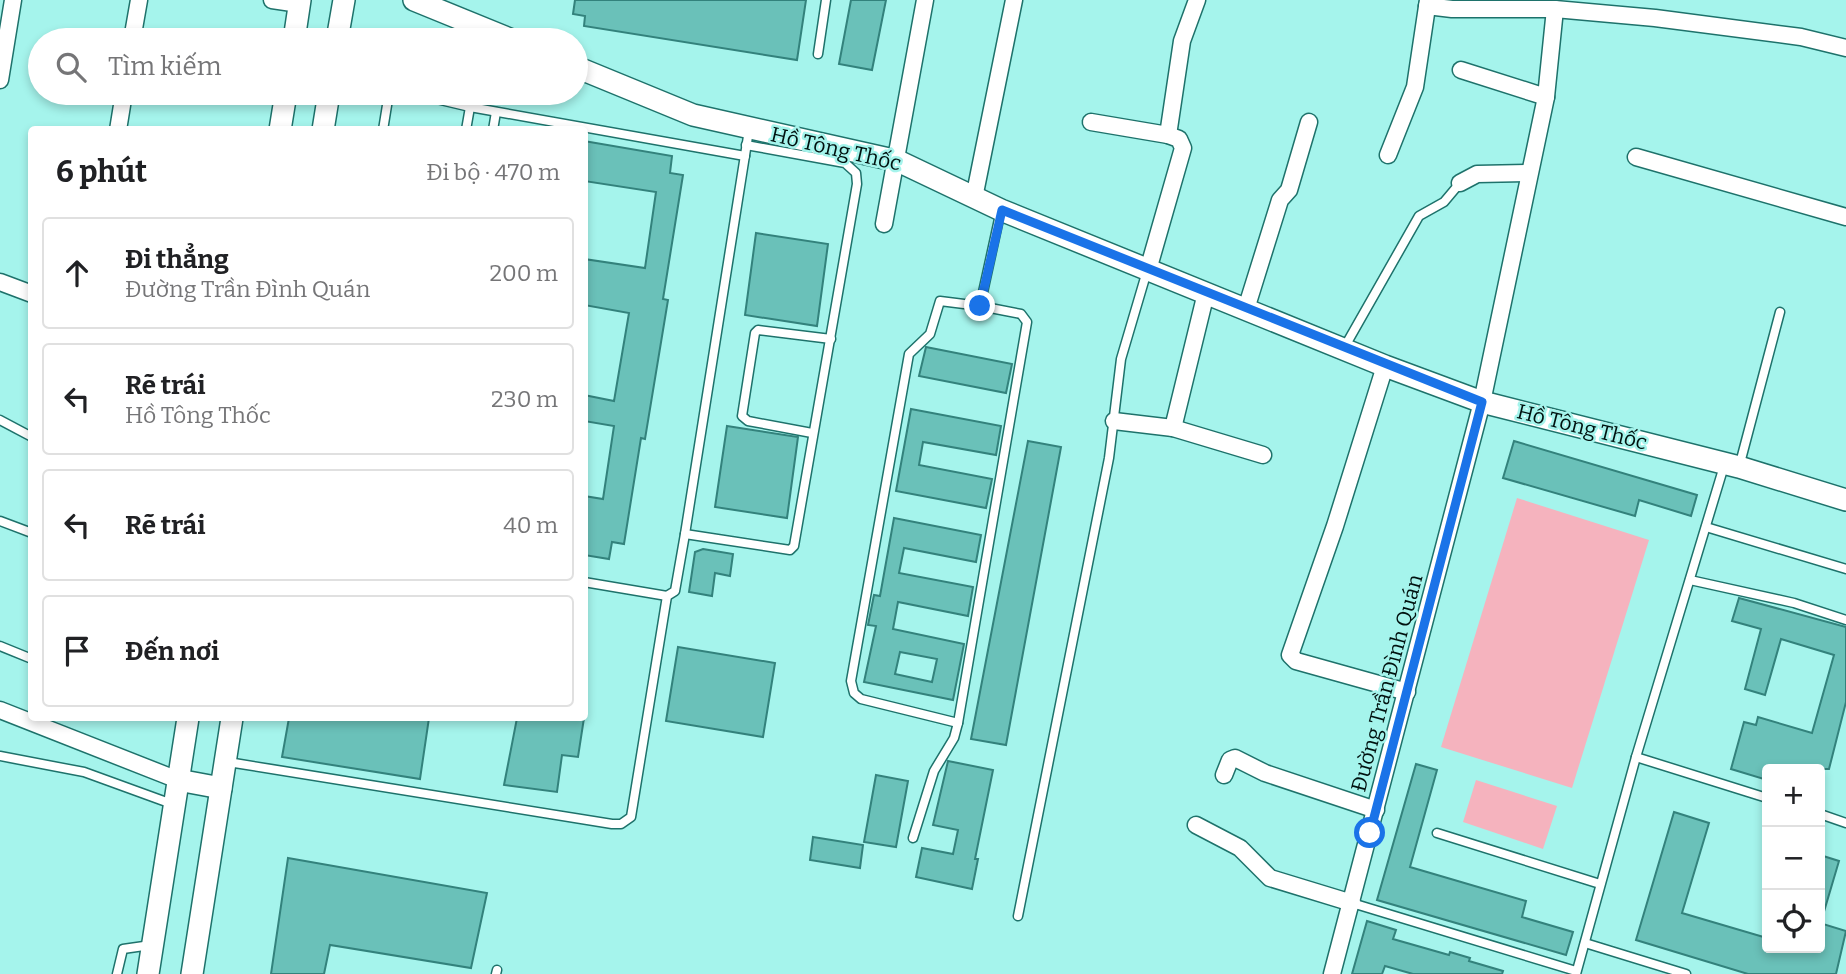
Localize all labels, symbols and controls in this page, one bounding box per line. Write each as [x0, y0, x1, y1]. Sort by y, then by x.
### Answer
search box [28, 28, 588, 105]
icon: search [52, 48, 90, 86]
text: Tìm kiếm [108, 51, 221, 82]
street label: Hồ Tông Thốc [768, 121, 904, 177]
text: 6 phút [56, 154, 147, 190]
text: Đi bộ · 470 m [426, 158, 560, 186]
text: Đi thẳng [125, 244, 229, 275]
icon: ahead [58, 254, 96, 292]
text: 200 m [489, 259, 558, 287]
text: Đường Trần Đình Quán [125, 275, 370, 303]
route end [964, 290, 995, 321]
text: Rẽ trái [125, 370, 205, 401]
icon: left [58, 380, 96, 418]
text: 230 m [491, 385, 558, 413]
street label: Hồ Tông Thốc [1514, 398, 1650, 456]
text: Hồ Tông Thốc [125, 401, 271, 429]
icon: left [58, 506, 96, 544]
text: Rẽ trái [125, 510, 205, 541]
text: 40 m [503, 511, 558, 539]
street label: Đường Trần Đình Quán [1345, 572, 1429, 794]
icon: arrive [58, 632, 96, 670]
text: Đến nơi [125, 636, 219, 667]
map controls [1762, 764, 1825, 953]
button: + [1762, 764, 1825, 827]
route start [1354, 817, 1385, 848]
button: − [1762, 827, 1825, 890]
button: locate [1762, 890, 1825, 953]

